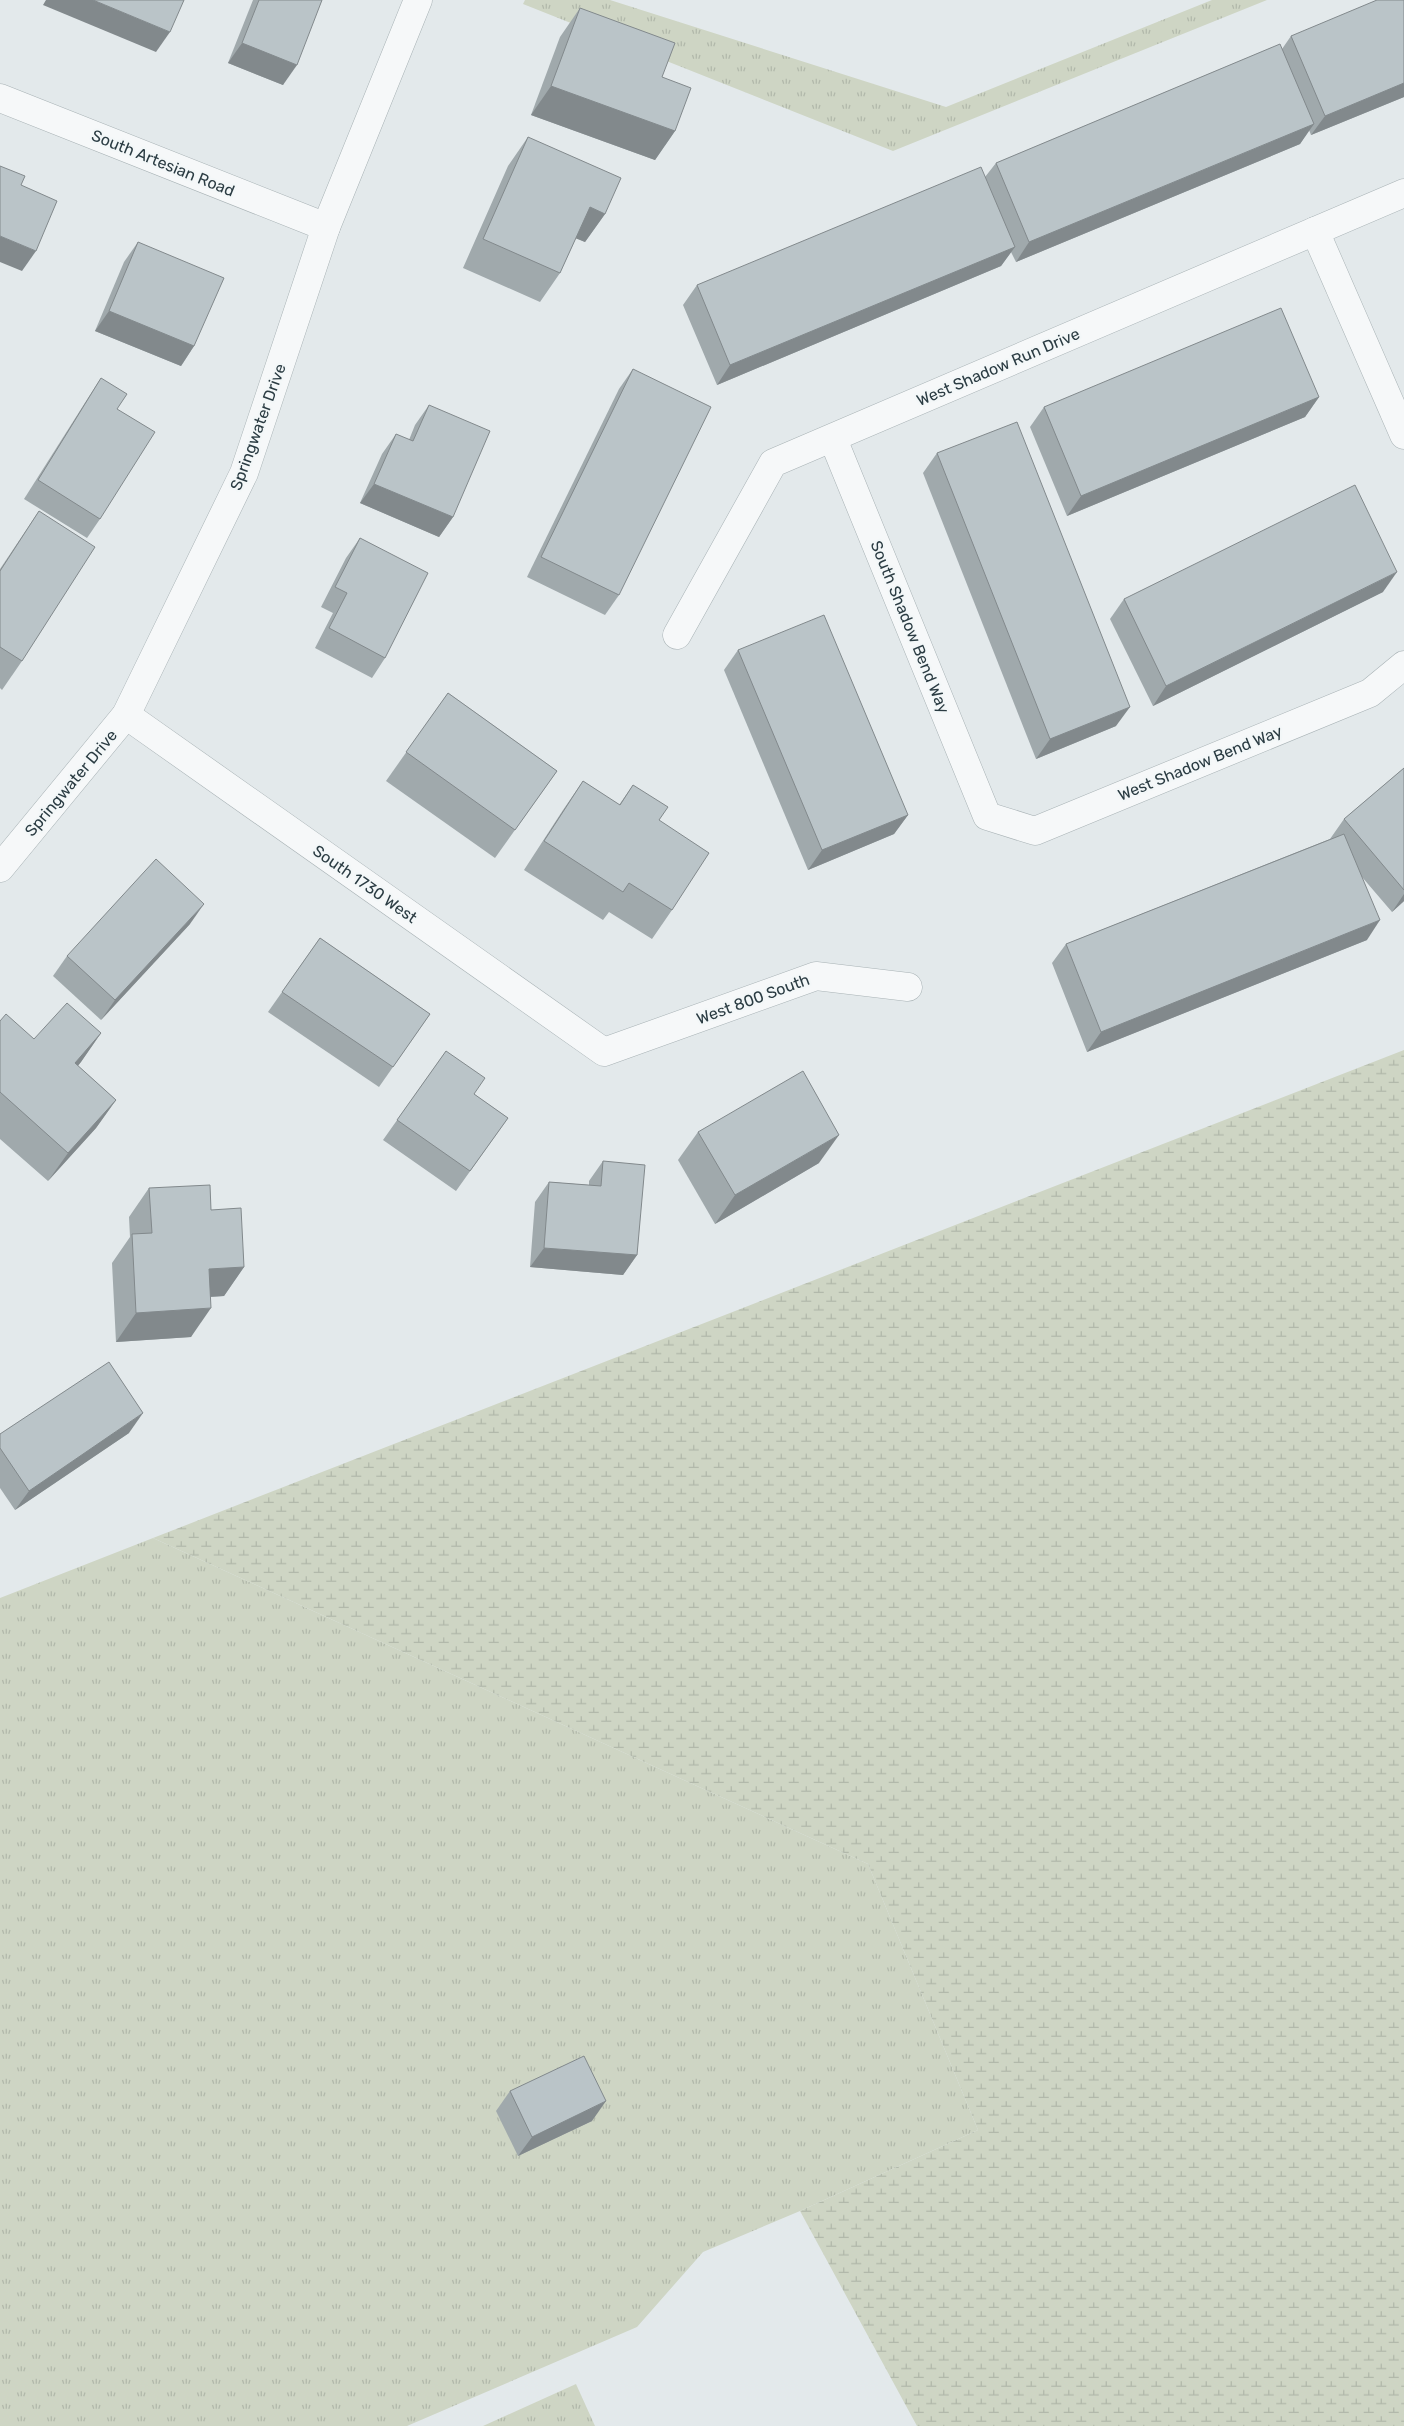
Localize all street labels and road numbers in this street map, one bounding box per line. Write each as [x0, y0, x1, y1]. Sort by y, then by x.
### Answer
street label: South Artesian Road [89, 126, 237, 200]
street label: West Shadow Run Drive [914, 324, 1082, 410]
street label: Springwater Drive [226, 361, 290, 493]
street label: South Shadow Bend Way [867, 538, 953, 716]
street label: West Shadow Bend Way [1115, 721, 1285, 805]
street label: Springwater Drive [21, 726, 121, 840]
street label: South 1730 West [309, 841, 421, 927]
street label: West 800 South [694, 970, 812, 1028]

